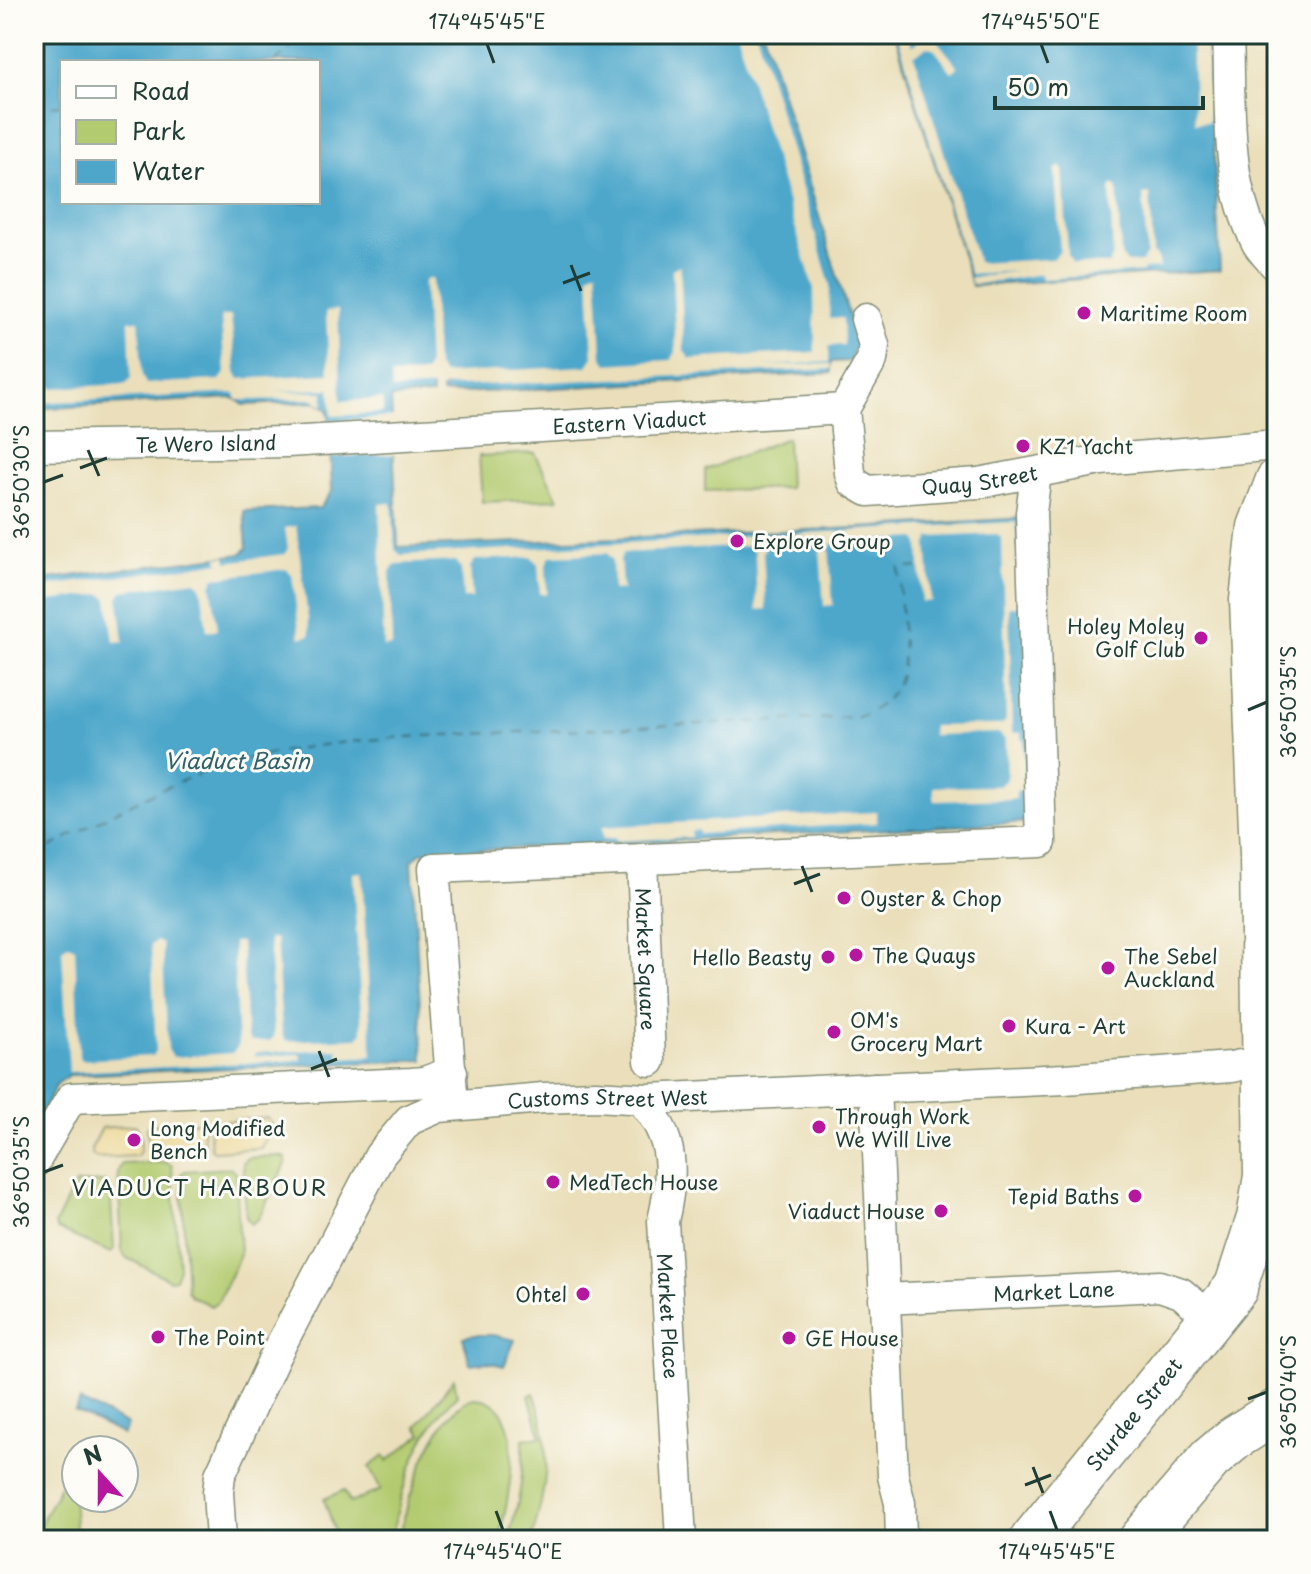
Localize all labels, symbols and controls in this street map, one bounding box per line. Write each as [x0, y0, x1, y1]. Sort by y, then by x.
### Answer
text: 174°45'45"E [428, 6, 546, 36]
text: 174°45'50"E [982, 6, 1100, 36]
legend [60, 60, 320, 204]
scale bar [995, 60, 1203, 110]
text: 50 m [1007, 68, 1069, 104]
text: Road [132, 72, 190, 108]
text: Park [132, 112, 186, 148]
text: Water [132, 152, 205, 188]
place label: Maritime Room [1100, 298, 1248, 328]
marker: Maritime Room [1075, 304, 1093, 322]
street label: Eastern Viaduct [552, 402, 707, 441]
text: 36°50'30"S [6, 424, 36, 540]
street label: Te Wero Island [135, 427, 276, 459]
place label: KZ1 Yacht [1039, 431, 1133, 461]
marker: KZ1 Yacht [1014, 437, 1032, 455]
street label: Quay Street [920, 457, 1040, 502]
place label: Explore Group [753, 526, 891, 556]
marker: Explore Group [728, 532, 746, 550]
place label: Holey Moley Golf Club [1067, 611, 1185, 664]
marker: Holey Moley Golf Club [1192, 629, 1210, 647]
text: 36°50'35"S [1273, 645, 1303, 759]
water label: Viaduct Basin [164, 743, 312, 776]
place label: Oyster & Chop [860, 883, 1002, 913]
street label: Market Square [628, 887, 664, 1031]
marker: Oyster & Chop [835, 889, 853, 907]
place label: The Quays [872, 940, 976, 970]
place label: The Sebel Auckland [1124, 941, 1218, 994]
place label: Hello Beasty [692, 942, 812, 972]
marker: The Quays [847, 946, 865, 964]
marker: Hello Beasty [819, 948, 837, 966]
marker: The Sebel Auckland [1099, 959, 1117, 977]
place label: OM's Grocery Mart [850, 1005, 982, 1058]
place label: Kura - Art [1025, 1011, 1126, 1041]
marker: Kura - Art [1000, 1017, 1018, 1035]
marker: OM's Grocery Mart [825, 1023, 843, 1041]
street label: Customs Street West [506, 1081, 708, 1116]
place label: Through Work We Will Live [835, 1101, 970, 1154]
place label: Long Modified Bench [150, 1113, 285, 1166]
text: 36°50'35"S [6, 1115, 36, 1229]
marker: Through Work We Will Live [810, 1118, 828, 1136]
marker: Long Modified Bench [125, 1131, 143, 1149]
place label: MedTech House [569, 1167, 718, 1197]
district label: VIADUCT HARBOUR [72, 1170, 328, 1203]
marker: MedTech House [544, 1173, 562, 1191]
place label: Tepid Baths [1008, 1181, 1119, 1211]
marker: Tepid Baths [1126, 1187, 1144, 1205]
place label: Viaduct House [788, 1196, 925, 1226]
marker: Viaduct House [932, 1202, 950, 1220]
street label: Market Place [650, 1252, 687, 1379]
street label: Market Lane [992, 1273, 1115, 1309]
place label: Ohtel [515, 1279, 567, 1309]
marker: Ohtel [574, 1285, 592, 1303]
place label: The Point [174, 1322, 265, 1352]
place label: GE House [805, 1323, 899, 1353]
marker: The Point [149, 1328, 167, 1346]
marker: GE House [780, 1329, 798, 1347]
text: 36°50'40"S [1273, 1335, 1303, 1449]
street label: Sturdee Street [1079, 1351, 1189, 1477]
north arrow [60, 1434, 140, 1514]
text: N [78, 1435, 106, 1472]
text: 174°45'40"E [443, 1536, 563, 1566]
text: 174°45'45"E [998, 1536, 1116, 1566]

